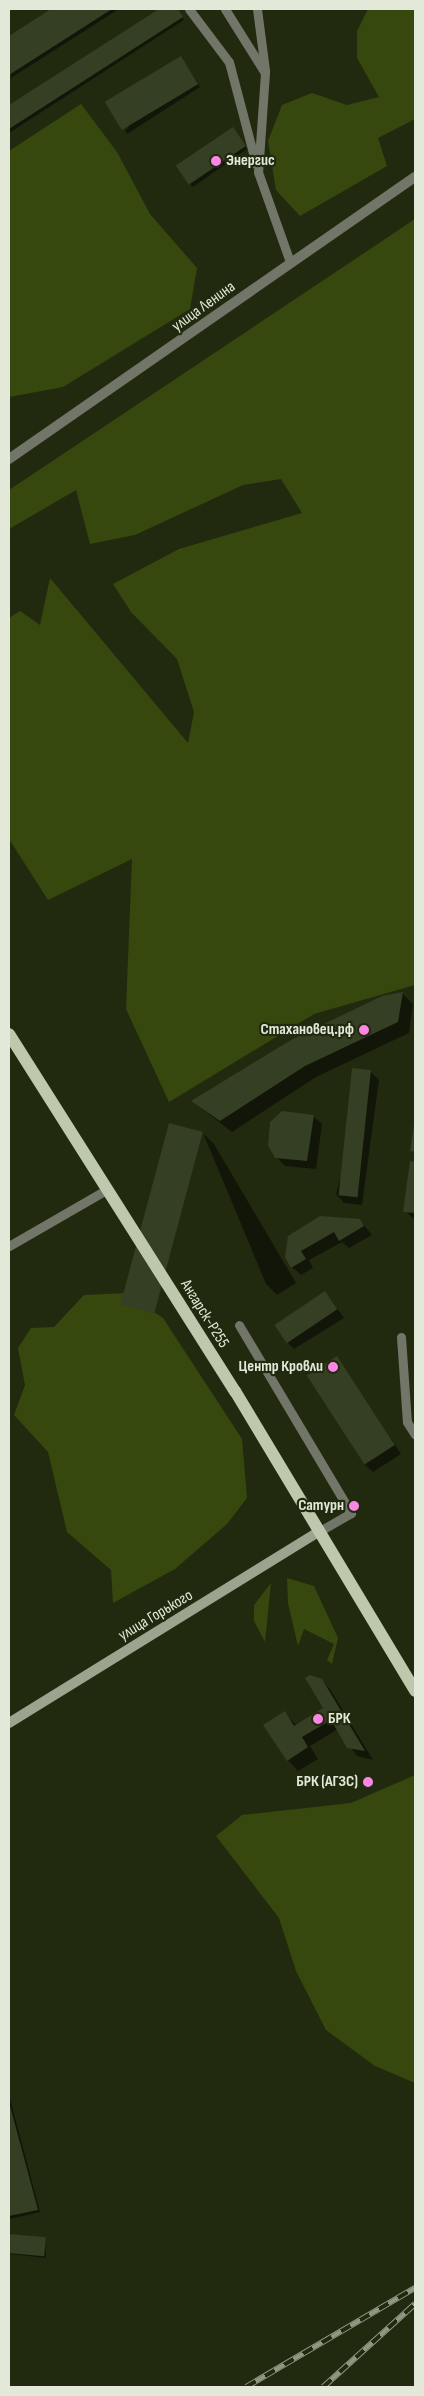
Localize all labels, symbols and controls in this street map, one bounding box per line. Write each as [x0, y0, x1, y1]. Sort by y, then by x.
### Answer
place label: Энергис [226, 151, 275, 171]
marker: Энергис [210, 155, 222, 167]
street label: улица Ленина [169, 278, 239, 336]
place label: Стахановец.рф [261, 1020, 354, 1040]
marker: Стахановец.рф [358, 1024, 370, 1036]
street label: Ангарск-Р255 [175, 1276, 233, 1352]
place label: Центр Кровли [239, 1357, 323, 1377]
marker: Центр Кровли [327, 1361, 339, 1373]
place label: Сатурн [298, 1496, 344, 1516]
marker: Сатурн [348, 1500, 360, 1512]
street label: улица Горького [115, 1586, 197, 1646]
place label: БРК [328, 1709, 351, 1729]
marker: БРК [312, 1713, 324, 1725]
place label: БРК (АГЗС) [296, 1772, 358, 1792]
marker: БРК (АГЗС) [362, 1776, 374, 1788]

